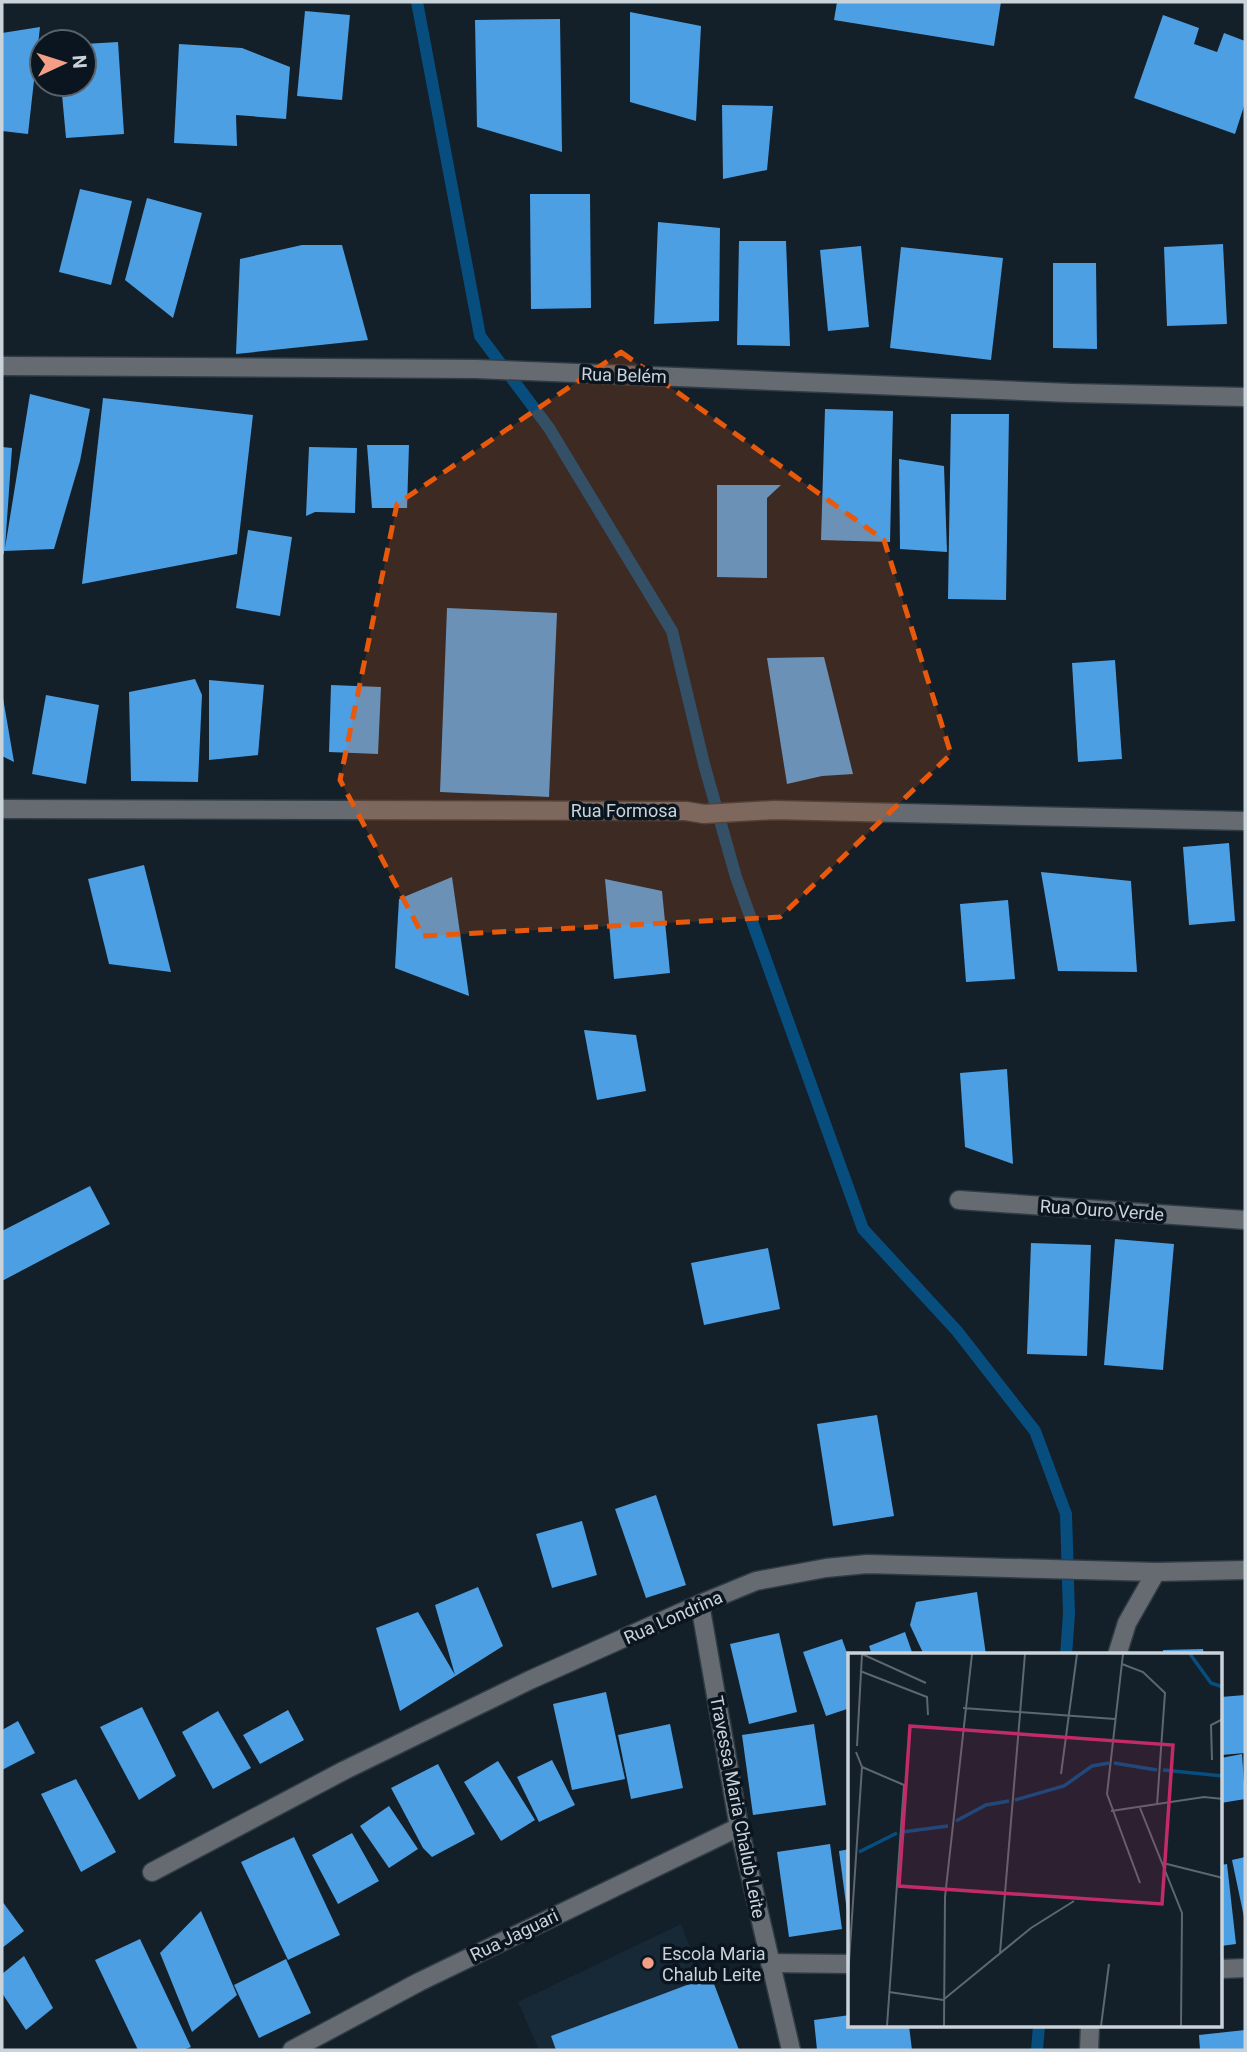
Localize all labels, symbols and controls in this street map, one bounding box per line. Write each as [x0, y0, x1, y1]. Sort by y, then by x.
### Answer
north arrow [28, 28, 98, 98]
text: N [68, 54, 91, 69]
street label: Rua Belém [581, 363, 667, 387]
street label: Rua Formosa [571, 800, 677, 821]
street label: Rua Ouro Verde [1039, 1195, 1165, 1225]
street label: Rua Londrina [621, 1586, 725, 1648]
inset map [848, 1653, 1222, 2028]
street label: Travessa Maria Chalub Leite [706, 1694, 770, 1920]
street label: Rua Jaguari [467, 1905, 561, 1965]
place label: Escola Maria Chalub Leite [662, 1943, 766, 1985]
marker: Escola Maria Chalub Leite [640, 1955, 656, 1971]

